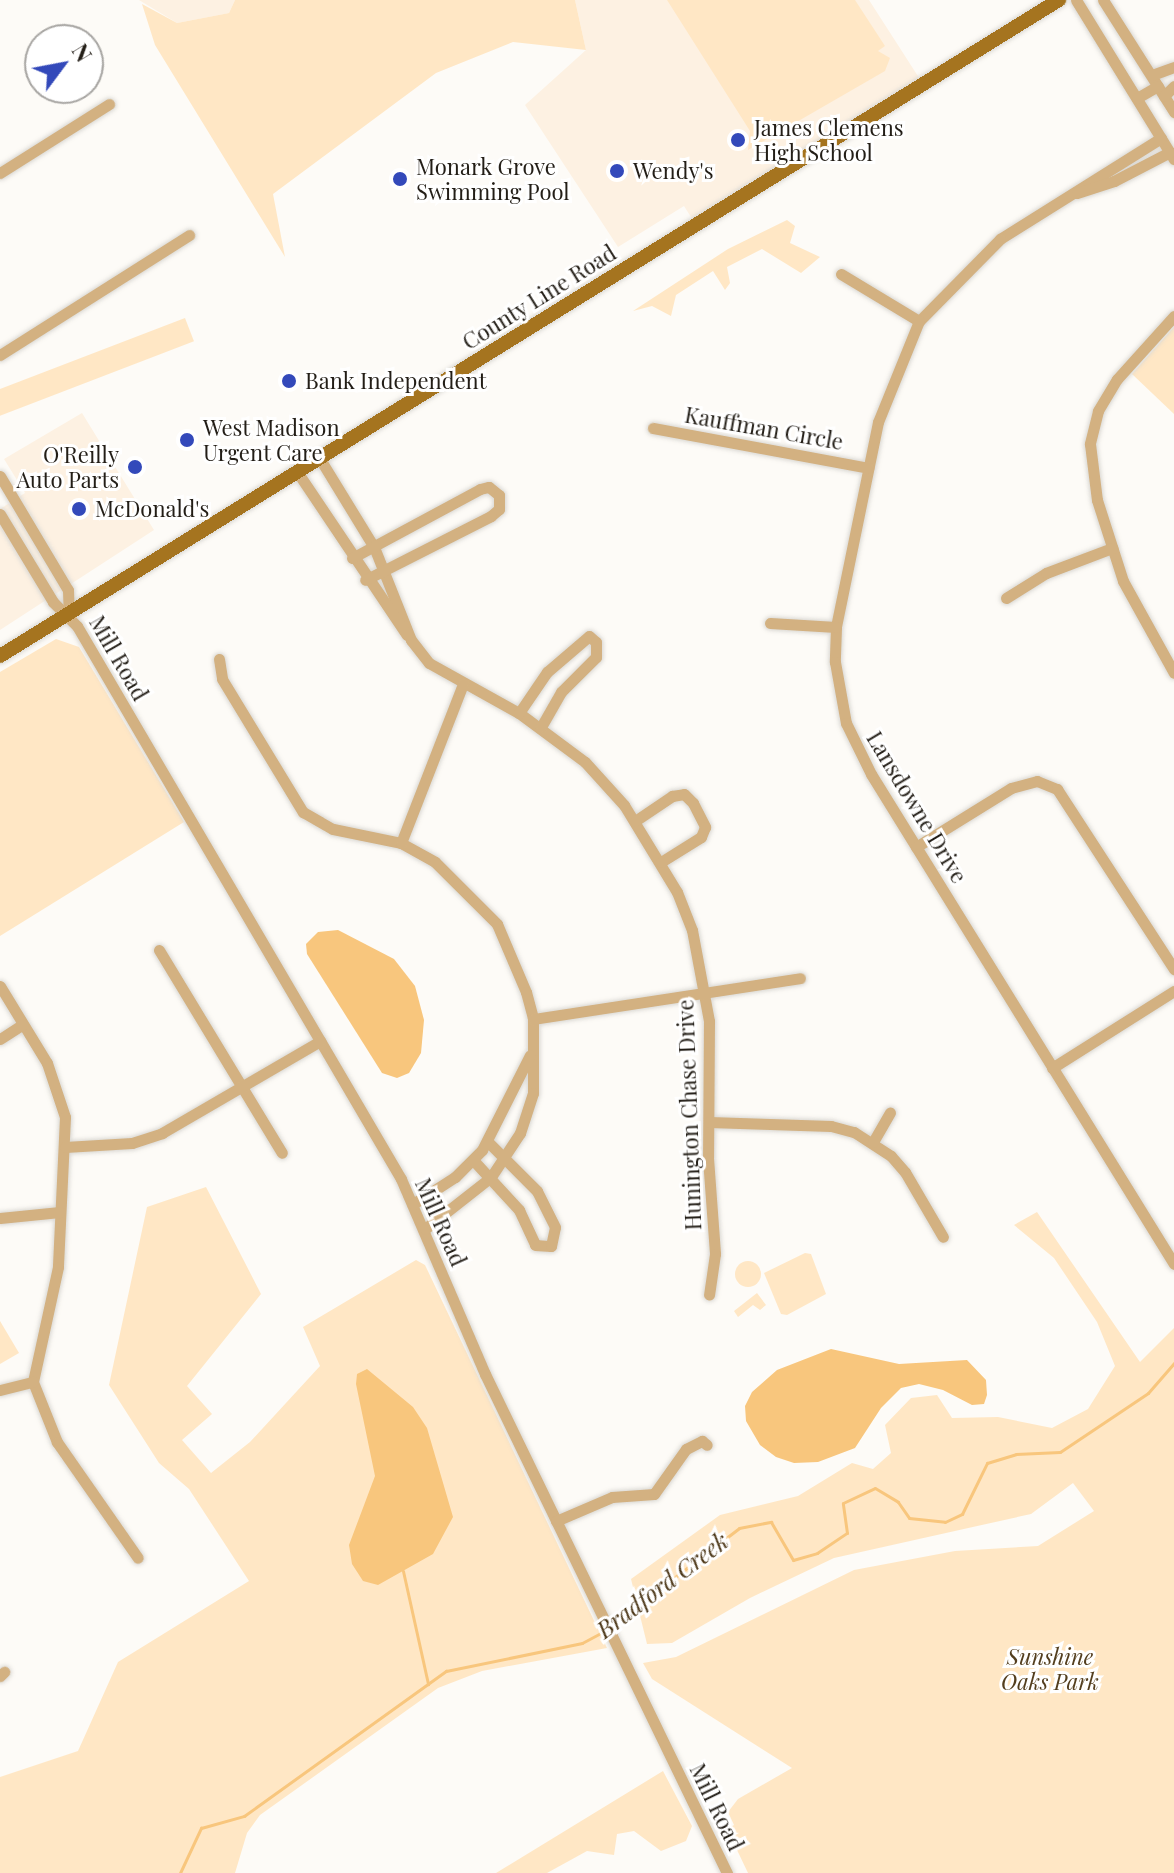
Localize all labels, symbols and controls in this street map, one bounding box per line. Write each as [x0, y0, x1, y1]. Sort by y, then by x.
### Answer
north arrow [24, 24, 104, 104]
text: N [66, 38, 100, 67]
place label: James Clemens High School [754, 114, 904, 166]
marker: James Clemens High School [729, 131, 747, 149]
place label: Monark Grove Swimming Pool [416, 153, 570, 204]
place label: Wendy's [633, 158, 714, 184]
marker: Wendy's [608, 162, 626, 180]
marker: Monark Grove Swimming Pool [391, 170, 409, 188]
street label: County Line Road [457, 239, 621, 355]
place label: Bank Independent [305, 368, 487, 394]
marker: Bank Independent [280, 372, 298, 390]
street label: Kauffman Circle [683, 401, 845, 455]
place label: West Madison Urgent Care [203, 414, 340, 466]
marker: West Madison Urgent Care [178, 431, 196, 449]
place label: O'Reilly Auto Parts [17, 441, 119, 492]
marker: O'Reilly Auto Parts [126, 458, 144, 476]
place label: McDonald's [95, 496, 209, 522]
marker: McDonald's [70, 500, 88, 518]
street label: Mill Road [84, 611, 154, 705]
street label: Lansdowne Drive [861, 726, 973, 888]
street label: Hunington Chase Drive [672, 999, 706, 1231]
street label: Mill Road [410, 1174, 472, 1270]
water label: Bradford Creek [590, 1526, 734, 1644]
park label: Sunshine Oaks Park [1001, 1643, 1099, 1694]
street label: Mill Road [685, 1759, 749, 1855]

